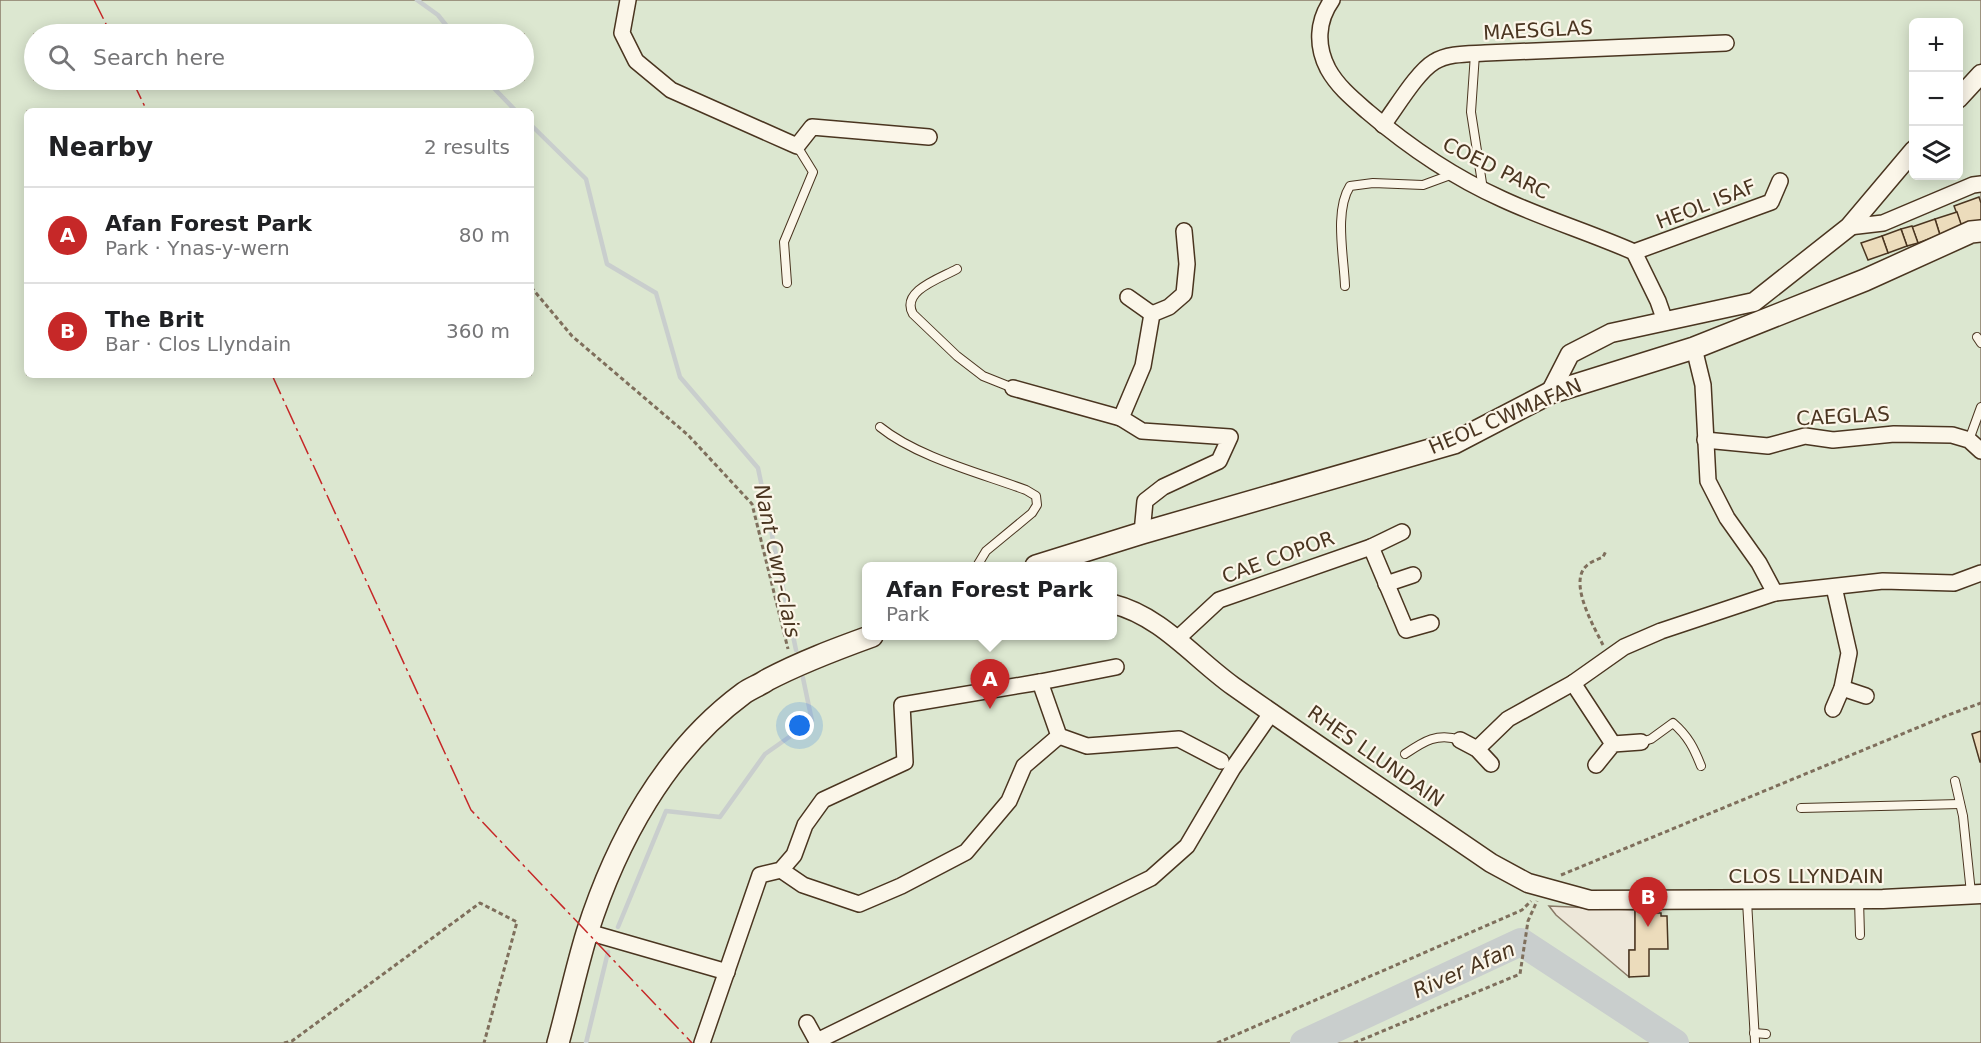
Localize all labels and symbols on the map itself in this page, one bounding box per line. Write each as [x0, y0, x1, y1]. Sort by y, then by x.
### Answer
street label: MAESGLAS [1483, 15, 1593, 45]
street label: COED PARC [1439, 132, 1553, 204]
street label: HEOL ISAF [1653, 174, 1759, 234]
street label: HEOL CWMAFAN [1425, 373, 1585, 459]
street label: CAEGLAS [1796, 402, 1890, 430]
water label: Nant Cwn-clais [749, 482, 805, 640]
street label: CAE COPOR [1218, 526, 1338, 588]
pin: A [970, 660, 1010, 709]
street label: RHES LLUNDAIN [1303, 700, 1449, 812]
your location [785, 711, 814, 740]
street label: CLOS LLYNDAIN [1728, 864, 1884, 888]
pin: B [1628, 878, 1668, 927]
water label: River Afan [1409, 937, 1519, 1003]

